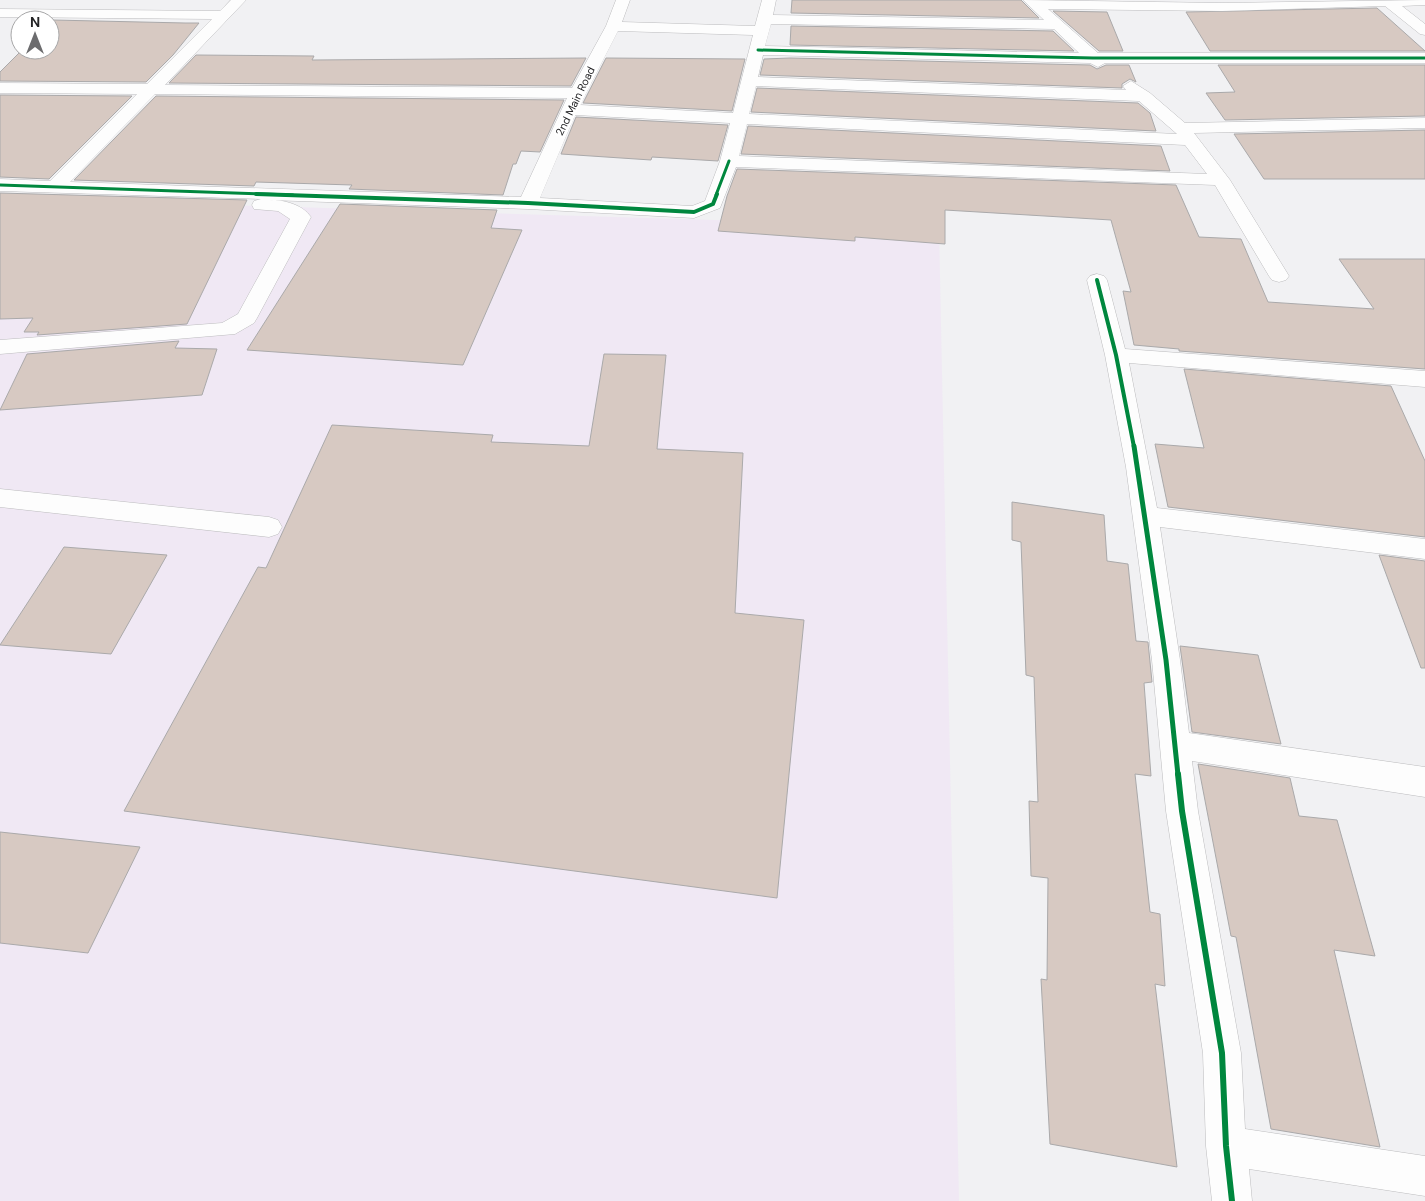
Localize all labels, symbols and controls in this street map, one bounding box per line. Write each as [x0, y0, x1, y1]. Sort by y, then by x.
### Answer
north arrow [10, 10, 60, 60]
text: N [30, 13, 40, 31]
street label: 2nd Main Road [552, 64, 598, 138]

